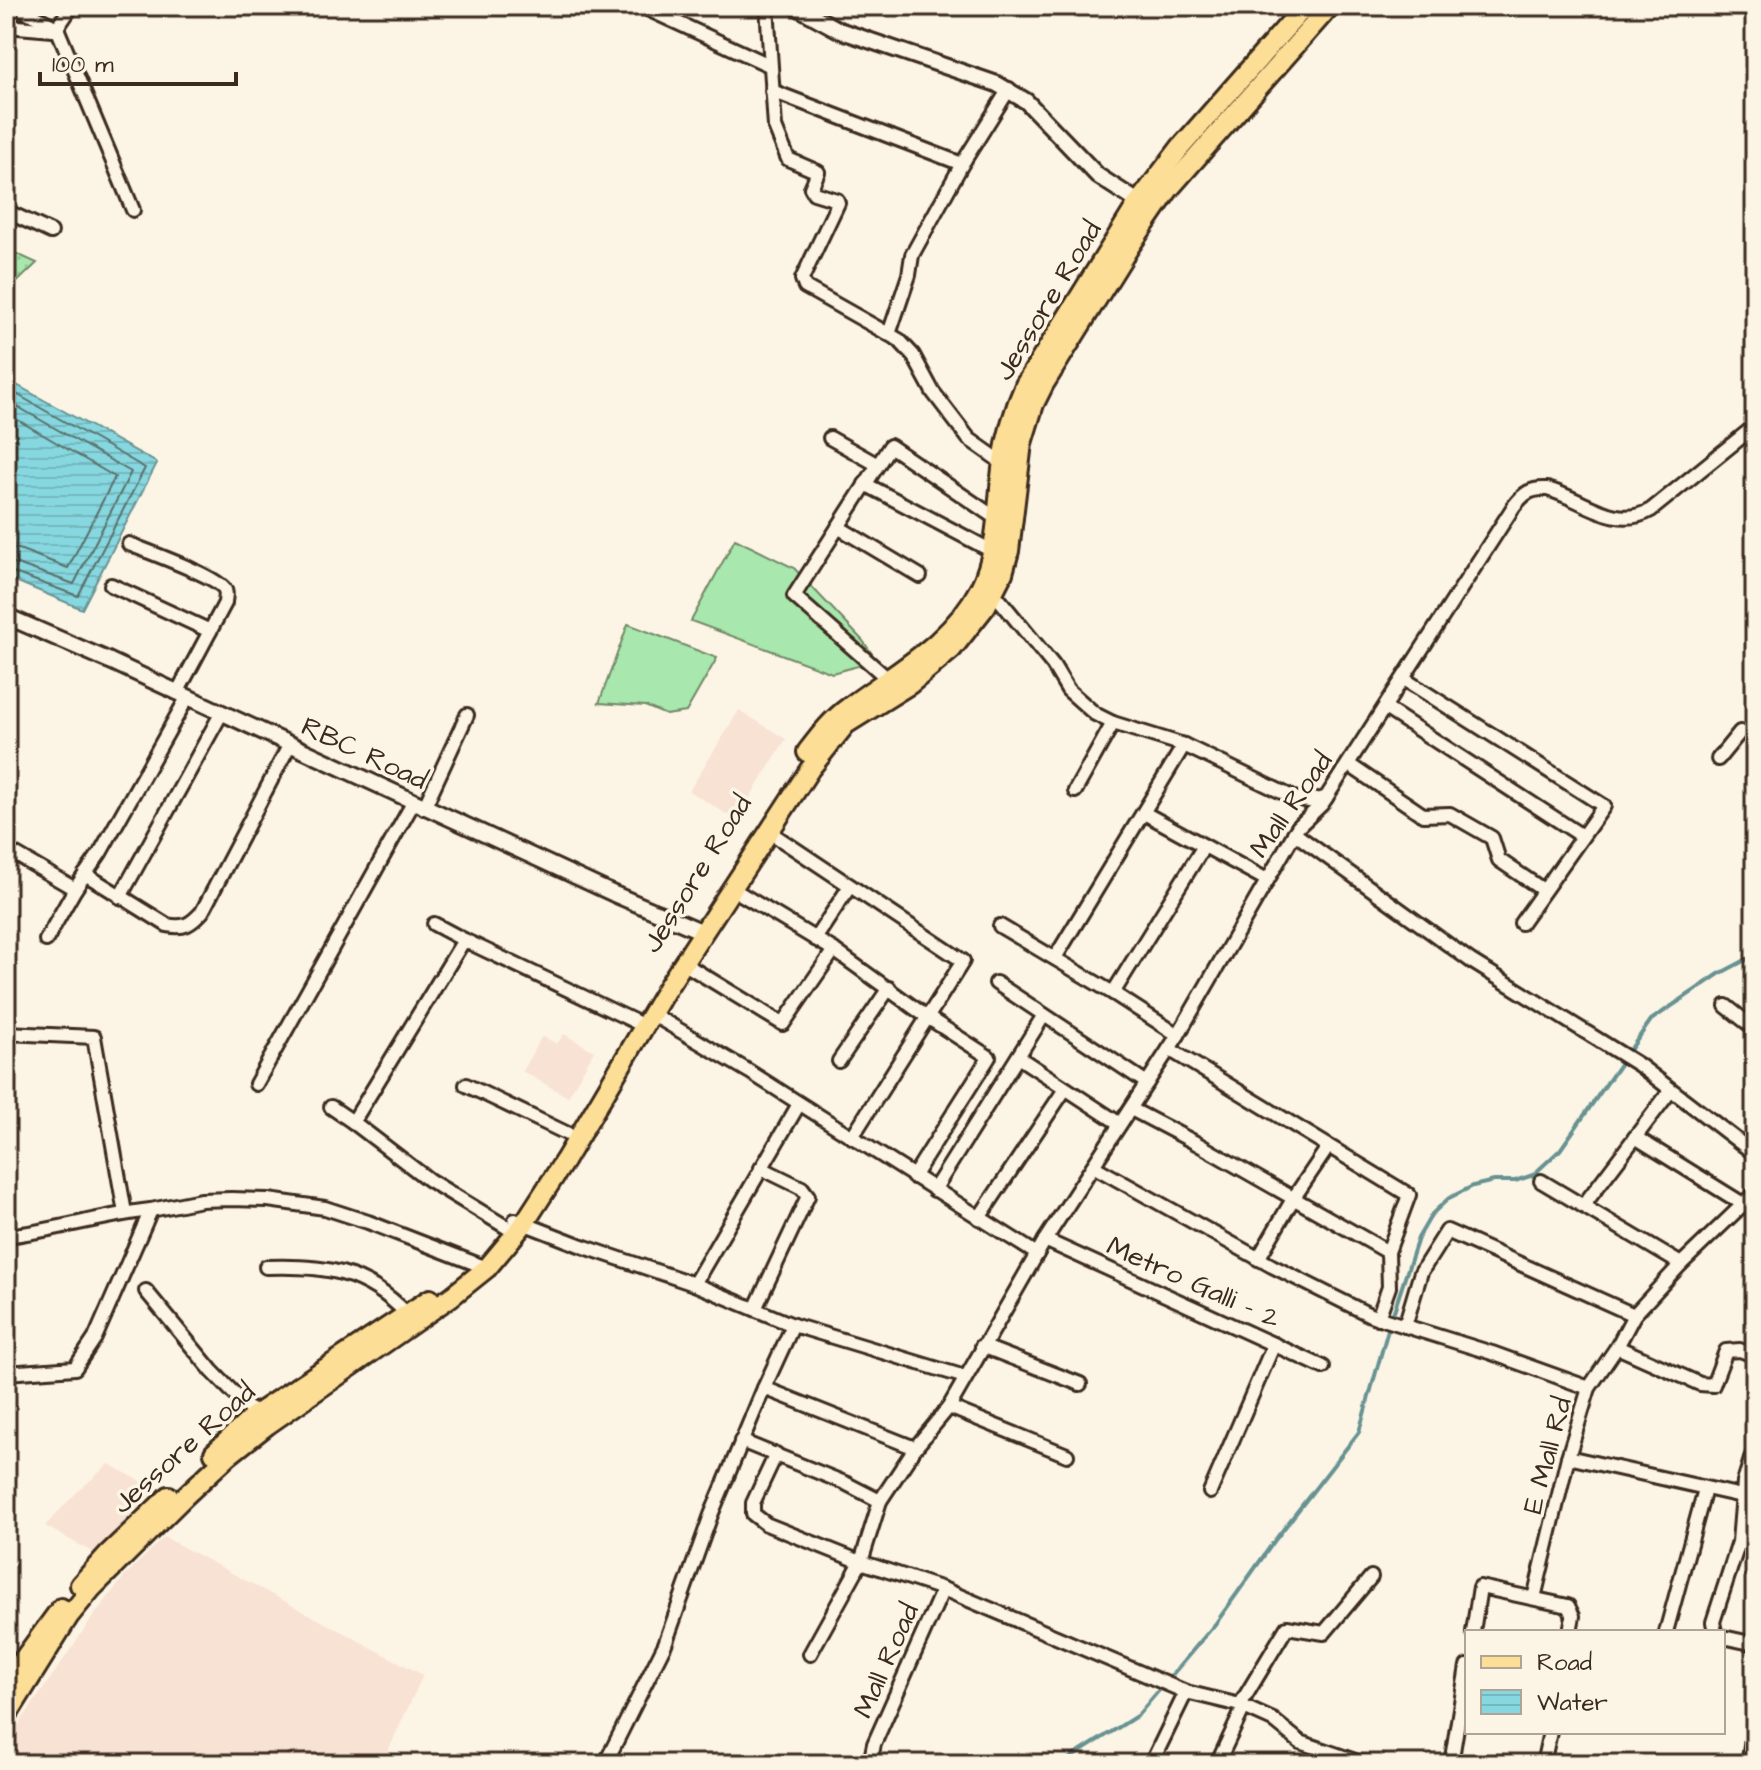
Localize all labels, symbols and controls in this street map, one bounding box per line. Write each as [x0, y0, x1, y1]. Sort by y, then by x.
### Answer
scale bar [40, 36, 236, 86]
text: 100 m [52, 48, 114, 82]
street label: Jessore Road [985, 214, 1111, 388]
street label: RBC Road [295, 707, 434, 800]
street label: Mall Road [1240, 744, 1342, 866]
street label: Jessore Road [633, 787, 761, 960]
street label: Metro Galli - 2 [1101, 1227, 1286, 1338]
street label: Jessore Road [104, 1373, 264, 1523]
street label: E Mall Rd [1513, 1393, 1582, 1518]
street label: Mall Road [844, 1597, 929, 1724]
legend [1465, 1630, 1725, 1734]
text: Road [1537, 1646, 1592, 1680]
text: Water [1537, 1686, 1608, 1720]

